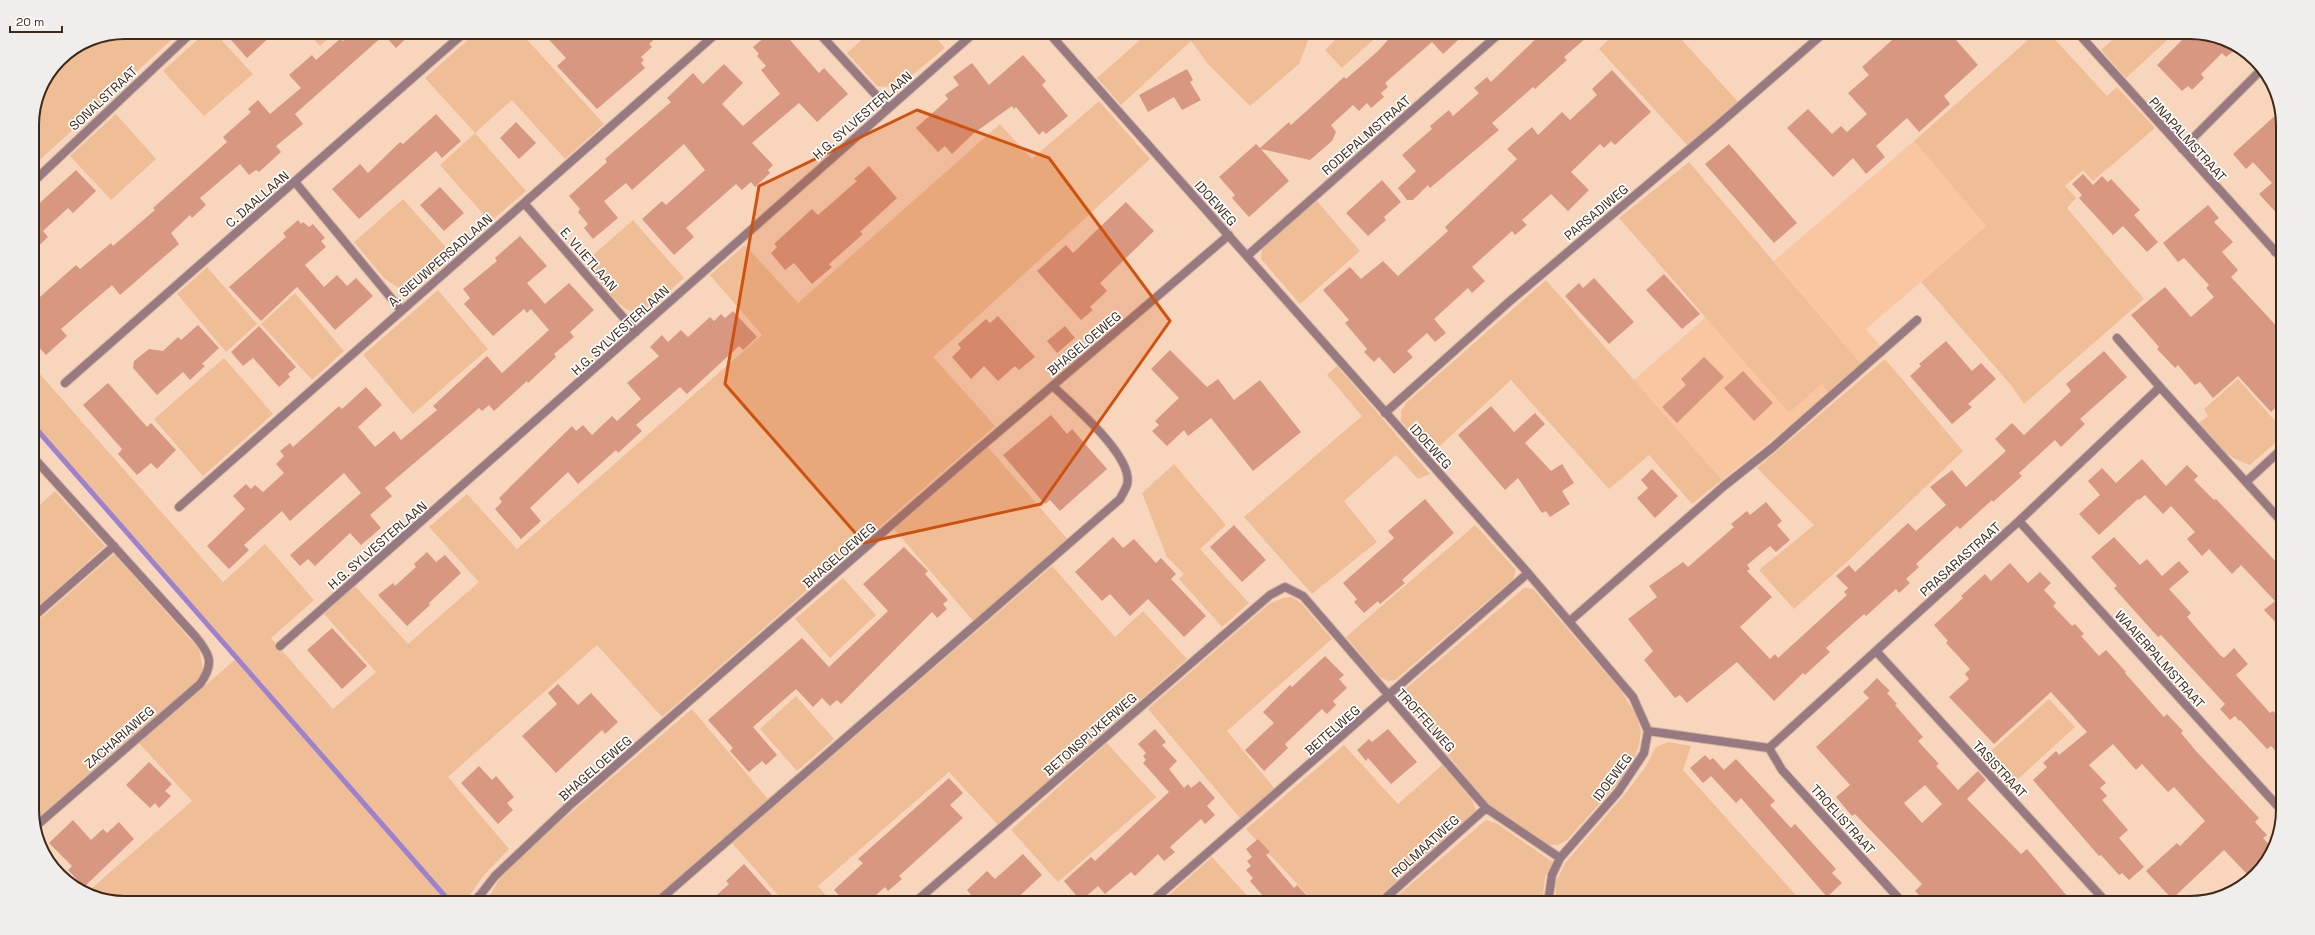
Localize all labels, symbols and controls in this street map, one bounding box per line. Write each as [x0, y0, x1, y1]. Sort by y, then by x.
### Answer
scale bar [10, 8, 62, 34]
text: 20 m [16, 14, 44, 30]
street label: SONALSTRAAT [66, 62, 141, 134]
street label: H.G. SYLVESTERLAAN [809, 68, 916, 163]
street label: RODEPALMSTRAAT [1318, 92, 1415, 179]
street label: PINAPALMSTRAAT [2145, 94, 2230, 185]
street label: C. DAALLAAN [222, 167, 293, 232]
street label: IDOEWEG [1191, 177, 1240, 229]
street label: PARSADIWEG [1561, 181, 1632, 244]
street label: A. SIEUWPERSADLAAN [385, 210, 496, 310]
street label: E. VLIETLAAN [556, 224, 621, 295]
street label: H.G. SYLVESTERLAAN [568, 282, 673, 379]
street label: BHAGELOEWEG [1044, 308, 1125, 379]
street label: IDOEWEG [1406, 420, 1455, 472]
street label: H.G. SYLVESTERLAAN [324, 498, 431, 593]
street label: PRASARASTRAAT [1916, 518, 2005, 600]
street label: BHAGELOEWEG [799, 519, 879, 592]
street label: WAAIERPALMSTRAAT [2111, 607, 2208, 712]
street label: TROFFELWEG [1393, 685, 1459, 756]
street label: BETONSPIJKERWEG [1040, 689, 1140, 779]
street label: ZACHARIAWEG [81, 702, 158, 772]
street label: BEITELWEG [1301, 702, 1364, 759]
street label: BHAGELOEWEG [555, 732, 635, 805]
street label: TASISTRAAT [1969, 737, 2031, 802]
street label: IDOEWEG [1589, 750, 1636, 804]
street label: TROELISTRAAT [1807, 781, 1879, 858]
street label: ROLMAATWEG [1388, 811, 1463, 881]

